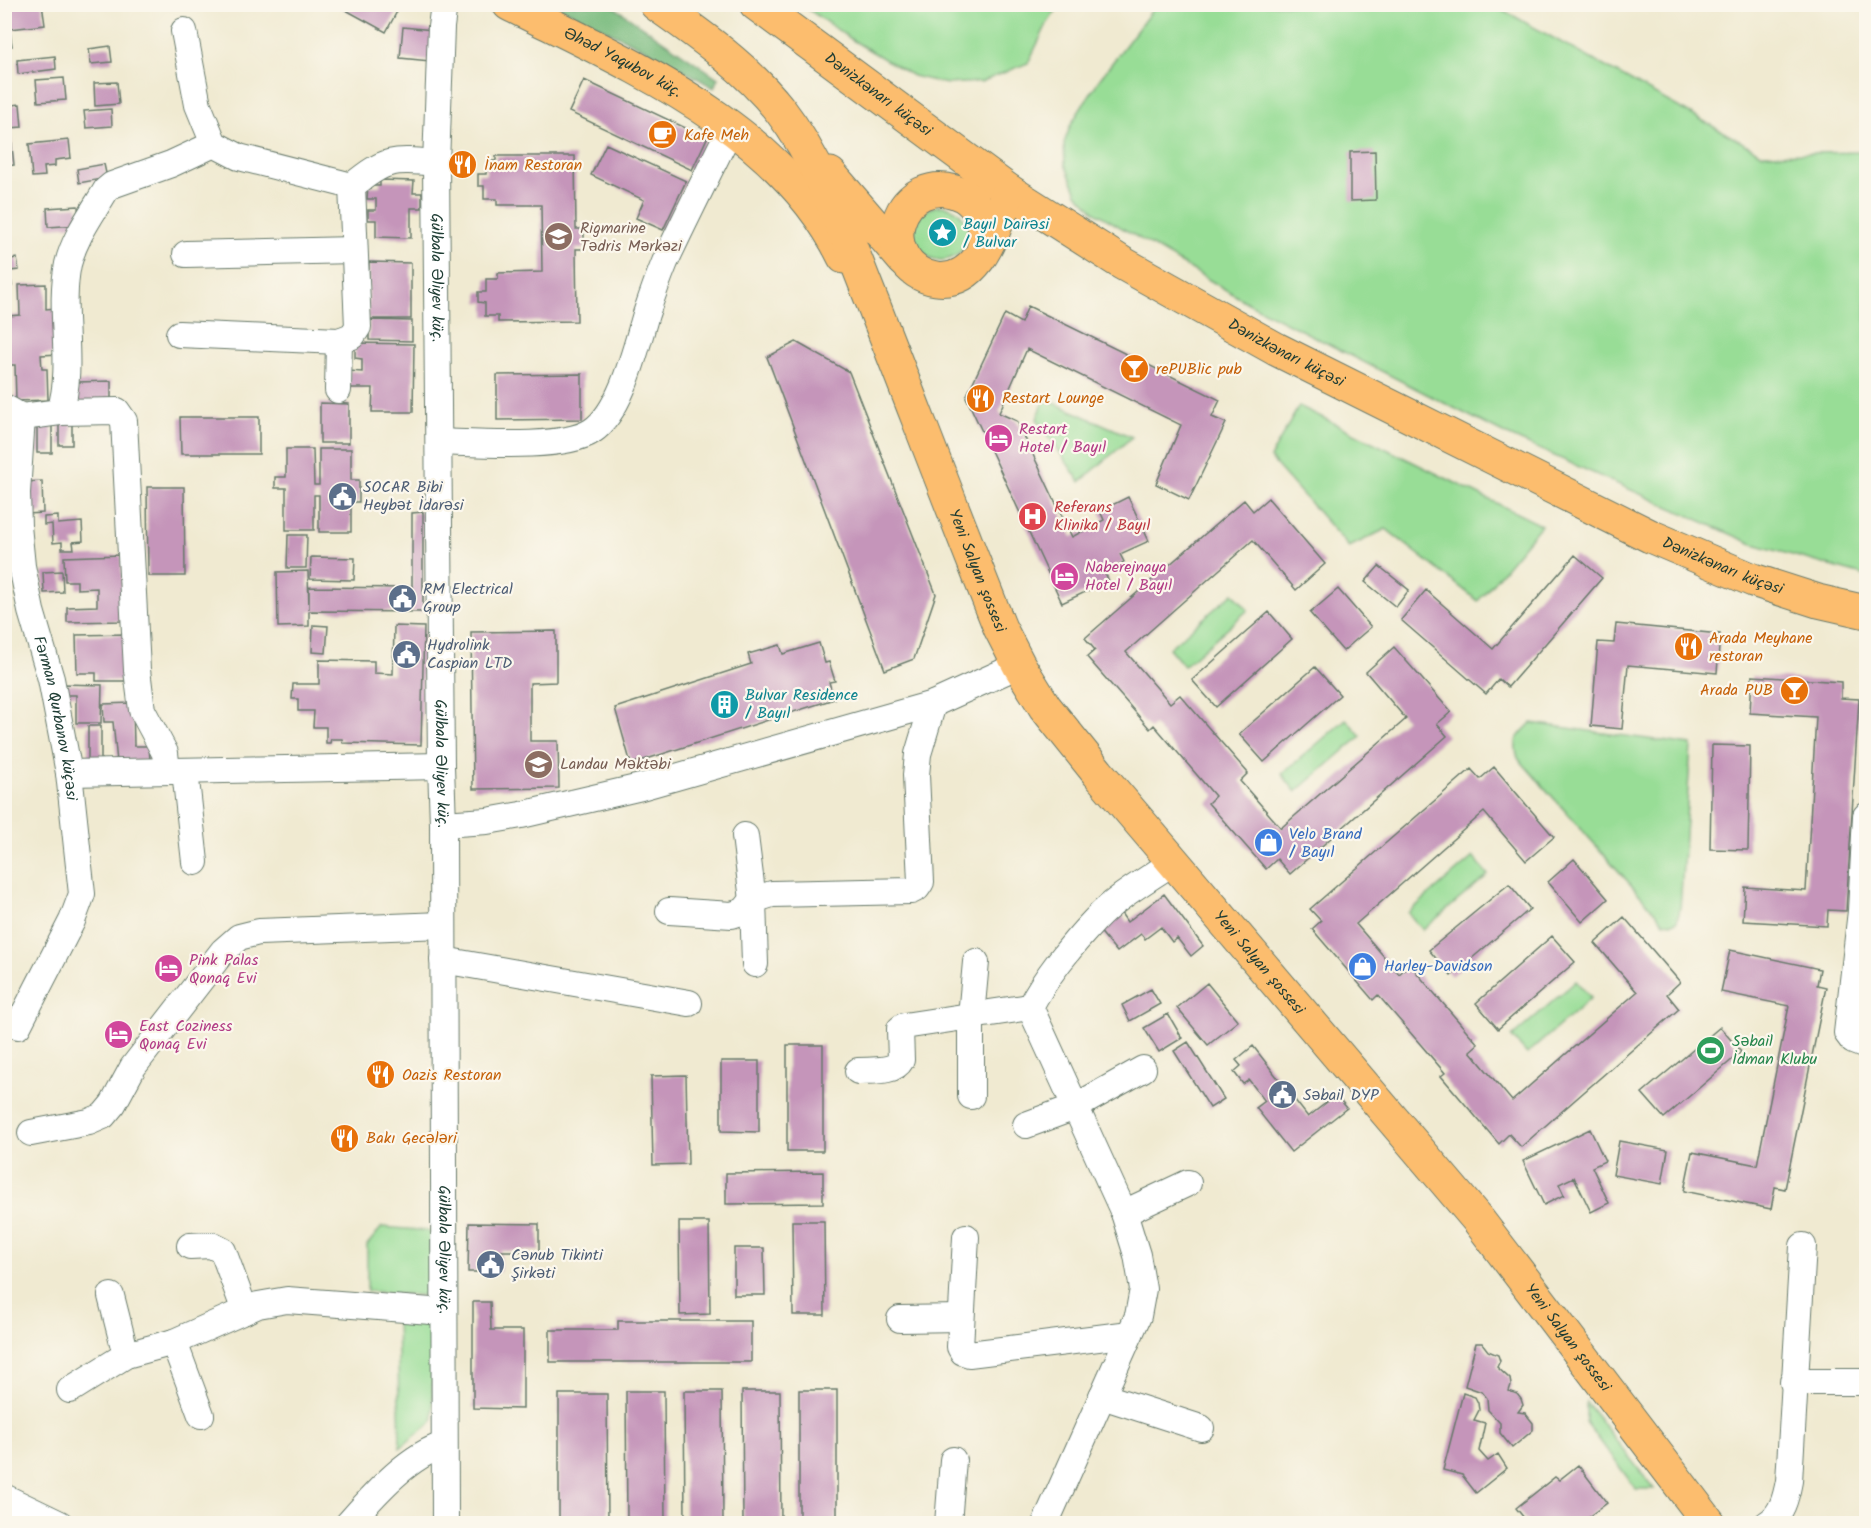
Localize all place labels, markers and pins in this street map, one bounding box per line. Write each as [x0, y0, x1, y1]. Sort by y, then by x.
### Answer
cafe icon: Kafe Meh [647, 119, 679, 151]
place label: Kafe Meh [684, 123, 749, 148]
restaurant icon: İnam Restoran [447, 149, 479, 181]
place label: İnam Restoran [484, 153, 582, 178]
place label: Bayıl Dairəsi / Bulvar [963, 212, 1050, 255]
place label: Rigmarine Tədris Mərkəzi [580, 216, 683, 259]
place icon: Bayıl Dairəsi / Bulvar [926, 217, 958, 249]
school or university icon: Rigmarine Tədris Mərkəzi [543, 221, 575, 253]
bar icon: rePUBlic pub [1119, 353, 1151, 385]
place label: rePUBlic pub [1156, 357, 1243, 382]
restaurant icon: Restart Lounge [965, 382, 997, 414]
place label: Restart Lounge [1002, 386, 1104, 411]
place label: Restart Hotel / Bayıl [1019, 417, 1106, 460]
hotel icon: Restart Hotel / Bayıl [982, 422, 1014, 454]
place label: SOCAR Bibi Heybət İdarəsi [363, 475, 465, 518]
public building icon: SOCAR Bibi Heybət İdarəsi [326, 480, 358, 512]
place label: Referans Klinika / Bayıl [1054, 495, 1150, 538]
hospital icon: Referans Klinika / Bayıl [1017, 500, 1049, 532]
place label: Naberejnaya Hotel / Bayıl [1085, 555, 1172, 598]
hotel icon: Naberejnaya Hotel / Bayıl [1048, 560, 1080, 592]
place label: RM Electrical Group [423, 577, 513, 620]
public building icon: RM Electrical Group [386, 582, 418, 614]
place label: Arada Meyhane restoran [1709, 626, 1813, 669]
restaurant icon: Arada Meyhane restoran [1672, 631, 1704, 663]
place label: Hydrolink Caspian LTD [427, 633, 512, 676]
public building icon: Hydrolink Caspian LTD [390, 638, 422, 670]
bar icon: Arada PUB [1778, 674, 1810, 706]
place label: Arada PUB [1700, 678, 1773, 703]
place label: Bulvar Residence / Bayıl [745, 683, 858, 726]
building icon: Bulvar Residence / Bayıl [708, 688, 740, 720]
school or university icon: Landau Məktəbi [523, 748, 555, 780]
place label: Landau Məktəbi [560, 752, 672, 777]
place label: Velo Brand / Bayıl [1289, 822, 1363, 865]
shop icon: Velo Brand / Bayıl [1252, 827, 1284, 859]
place label: Pink Palas Qonaq Evi [189, 948, 259, 991]
shop icon: Harley-Davidson [1347, 950, 1379, 982]
hotel icon: Pink Palas Qonaq Evi [152, 953, 184, 985]
place label: Harley-Davidson [1384, 954, 1492, 979]
place label: East Coziness Qonaq Evi [139, 1014, 233, 1057]
hotel icon: East Coziness Qonaq Evi [102, 1019, 134, 1051]
place label: Səbail İdman Klubu [1732, 1029, 1818, 1072]
sports icon: Səbail İdman Klubu [1695, 1034, 1727, 1066]
restaurant icon: Oazis Restoran [365, 1059, 397, 1091]
place label: Oazis Restoran [402, 1063, 502, 1088]
public building icon: Səbail DYP [1266, 1079, 1298, 1111]
place label: Səbail DYP [1303, 1083, 1379, 1108]
restaurant icon: Bakı Gecələri [329, 1122, 361, 1154]
place label: Bakı Gecələri [366, 1126, 458, 1151]
place label: Cənub Tikinti Şirkəti [511, 1243, 604, 1286]
public building icon: Cənub Tikinti Şirkəti [474, 1248, 506, 1280]

